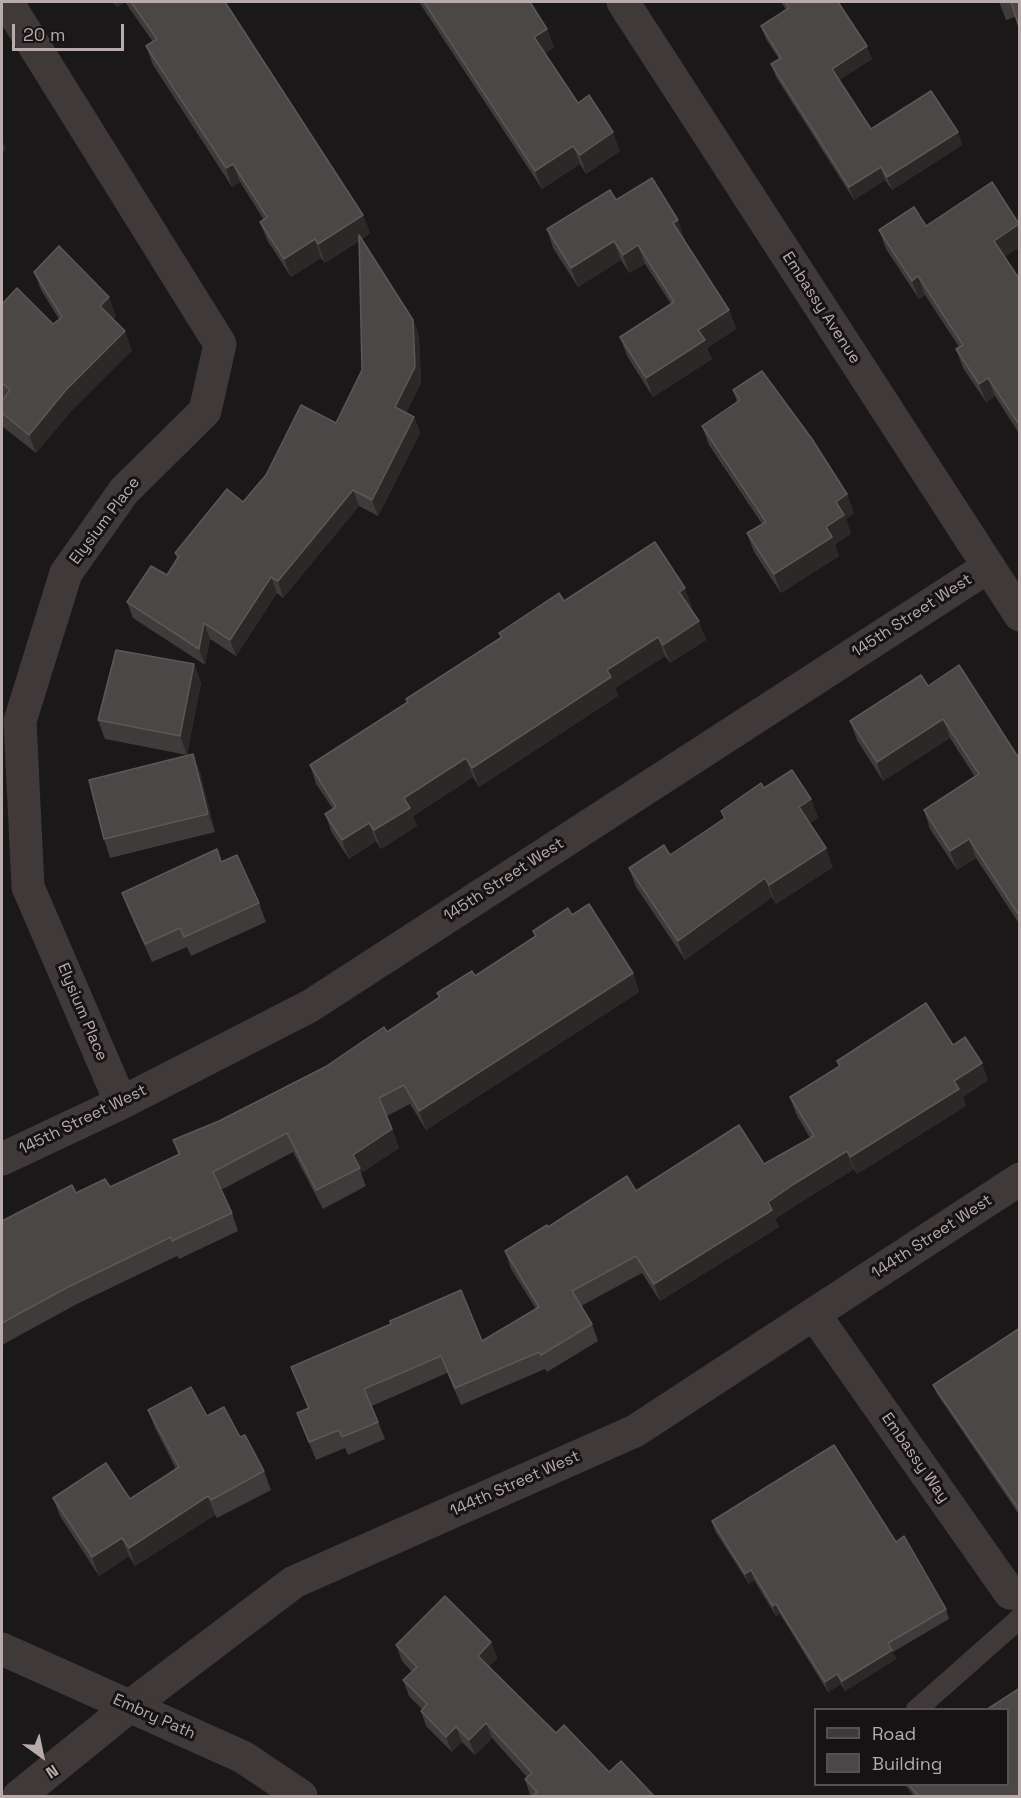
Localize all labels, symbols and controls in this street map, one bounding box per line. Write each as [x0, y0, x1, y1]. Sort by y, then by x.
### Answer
scale bar [15, 12, 128, 50]
text: 20 m [23, 23, 66, 46]
street label: Embassy Avenue [778, 248, 864, 368]
street label: Elysium Place [66, 474, 144, 568]
street label: 145th Street West [848, 570, 976, 662]
street label: 145th Street West [440, 834, 568, 926]
street label: Elysium Place [53, 960, 111, 1064]
street label: 145th Street West [16, 1081, 150, 1159]
street label: 144th Street West [868, 1191, 996, 1283]
street label: Embassy Way [877, 1409, 953, 1507]
street label: 144th Street West [447, 1447, 583, 1521]
street label: Embry Path [110, 1690, 198, 1744]
legend [814, 1708, 1009, 1786]
text: Road [872, 1722, 916, 1745]
north arrow [12, 1726, 72, 1786]
text: Building [872, 1752, 942, 1775]
text: N [42, 1760, 62, 1783]

